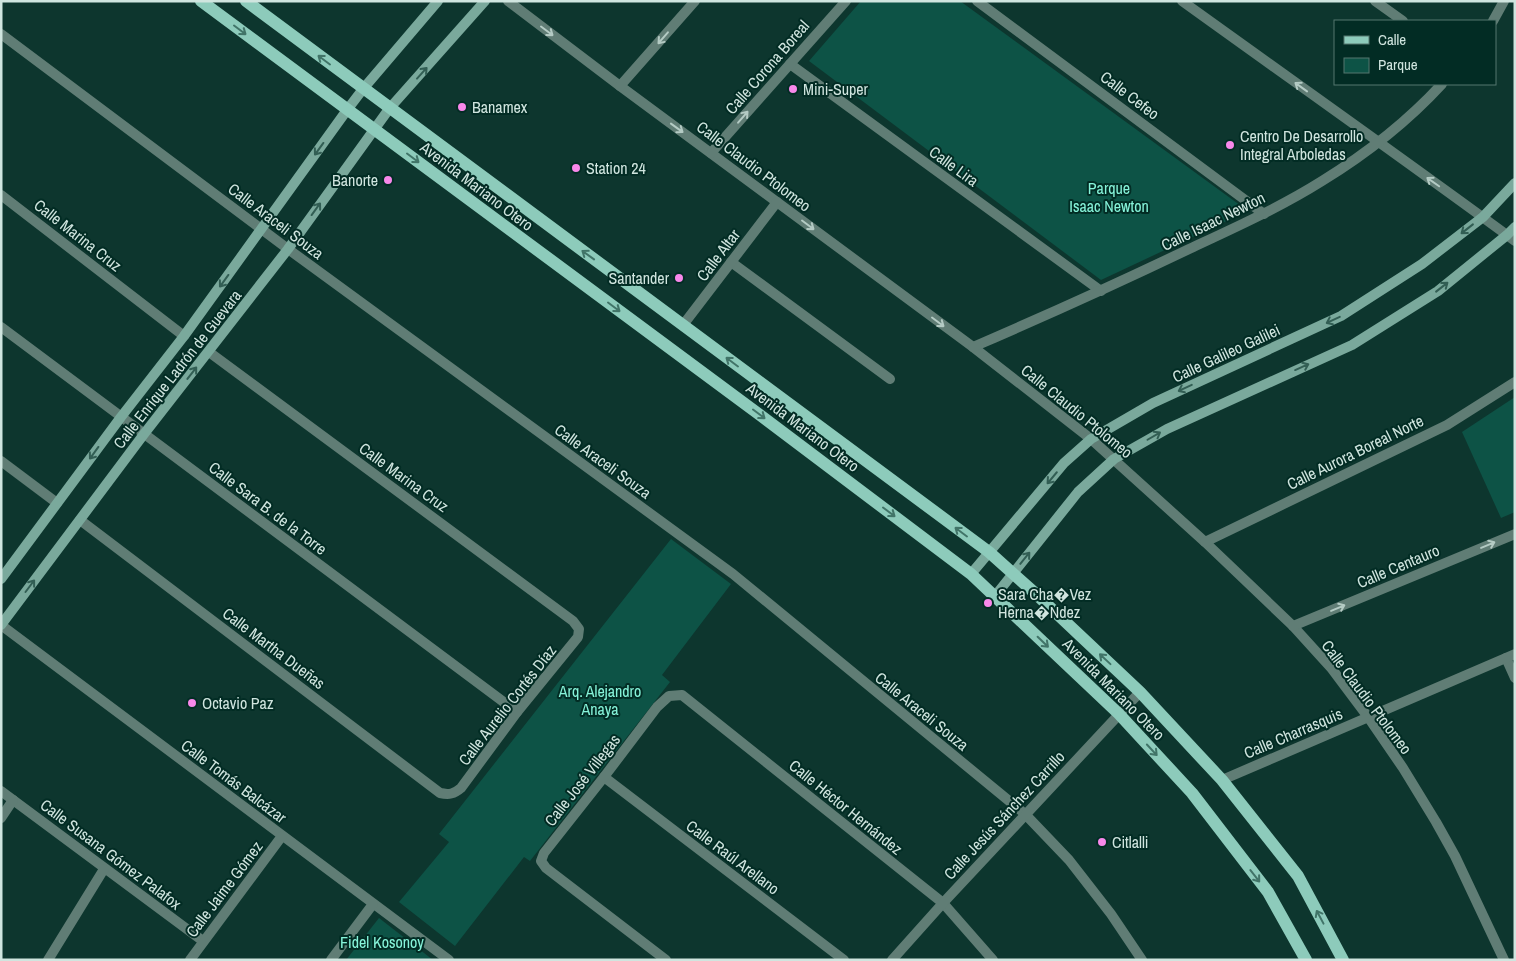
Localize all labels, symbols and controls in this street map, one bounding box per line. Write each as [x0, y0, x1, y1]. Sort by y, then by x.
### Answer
street label: Calle Corona Boreal [720, 15, 814, 119]
legend [1334, 20, 1496, 85]
one-way arrow [233, 25, 247, 35]
one-way arrow [540, 25, 553, 36]
text: Calle [1378, 29, 1406, 50]
one-way arrow [657, 31, 668, 44]
text: Parque [1378, 54, 1418, 75]
one-way arrow [317, 55, 331, 65]
one-way arrow [416, 66, 428, 79]
street label: Calle Cefeo [1096, 66, 1164, 124]
place label: Mini-Super [803, 78, 869, 100]
one-way arrow [1294, 82, 1308, 92]
marker: Mini-Super [787, 83, 799, 95]
place label: Banamex [472, 96, 528, 118]
marker: Banamex [456, 101, 468, 113]
one-way arrow [738, 110, 749, 123]
street label: Calle Claudio Ptolomeo [692, 116, 816, 216]
one-way arrow [670, 123, 684, 133]
place label: Centro De Desarrollo Integral Arboledas [1240, 125, 1363, 165]
street label: Avenida Mariano Otero [415, 136, 538, 236]
marker: Centro De Desarrollo Integral Arboledas [1224, 139, 1236, 151]
street label: Calle Lira [925, 141, 984, 192]
one-way arrow [314, 142, 324, 156]
one-way arrow [406, 153, 420, 163]
place label: Station 24 [586, 157, 646, 179]
marker: Station 24 [570, 162, 582, 174]
place label: Banorte [332, 169, 378, 191]
marker: Banorte [382, 174, 394, 186]
one-way arrow [1427, 176, 1440, 187]
park label: Parque Isaac Newton [1069, 177, 1149, 217]
street label: Calle Araceli Souza [224, 178, 329, 265]
street label: Calle Isaac Newton [1157, 186, 1269, 256]
street label: Calle Marina Cruz [30, 194, 127, 276]
one-way arrow [311, 203, 321, 217]
one-way arrow [800, 220, 814, 230]
street label: Calle Altar [691, 224, 745, 285]
one-way arrow [1461, 224, 1474, 235]
one-way arrow [581, 250, 595, 260]
place label: Santander [608, 267, 670, 289]
marker: Santander [673, 272, 685, 284]
one-way arrow [218, 274, 229, 287]
one-way arrow [1436, 281, 1449, 292]
street label: Calle Enrique Ladrón de Guevara [108, 284, 246, 453]
one-way arrow [607, 302, 620, 313]
one-way arrow [931, 316, 944, 327]
one-way arrow [1326, 316, 1341, 325]
street label: Calle Galileo Galilei [1168, 318, 1284, 388]
one-way arrow [726, 356, 739, 367]
street label: Calle Claudio Ptolomeo [1017, 359, 1137, 463]
one-way arrow [1294, 362, 1309, 372]
one-way arrow [187, 367, 198, 380]
street label: Avenida Mariano Otero [741, 377, 864, 477]
one-way arrow [1178, 384, 1193, 394]
one-way arrow [752, 409, 765, 420]
street label: Calle Aurora Boreal Norte [1283, 409, 1427, 495]
street label: Calle Araceli Souza [550, 418, 656, 504]
one-way arrow [1147, 430, 1161, 440]
street label: Calle Marina Cruz [355, 437, 454, 517]
one-way arrow [89, 446, 100, 459]
street label: Calle Sara B. de la Torre [204, 456, 332, 560]
one-way arrow [1046, 471, 1057, 484]
one-way arrow [882, 507, 896, 517]
one-way arrow [954, 527, 968, 537]
street label: Calle Centauro [1353, 539, 1443, 593]
one-way arrow [1480, 540, 1495, 550]
one-way arrow [1020, 552, 1031, 565]
one-way arrow [25, 580, 36, 593]
place label: Sara Cha�Vez Herna�Ndez [998, 583, 1092, 623]
marker: Sara Cha�Vez Herna�Ndez [982, 597, 994, 609]
street label: Calle Martha Dueñas [218, 602, 330, 694]
one-way arrow [1330, 602, 1345, 612]
street label: Avenida Mariano Otero [1057, 632, 1170, 745]
street label: Calle Claudio Ptolomeo [1317, 635, 1417, 759]
one-way arrow [1037, 636, 1049, 648]
street label: Calle Aurelio Cortés Díaz [453, 640, 561, 770]
one-way arrow [1098, 653, 1111, 665]
street label: Calle Araceli Souza [871, 666, 974, 756]
park label: Arq. Alejandro Anaya [558, 680, 641, 720]
place label: Octavio Paz [202, 692, 274, 714]
marker: Octavio Paz [186, 697, 198, 709]
street label: Calle Charrasquis [1240, 702, 1346, 764]
street label: Calle José Villegas [539, 729, 625, 831]
street label: Calle Tomás Balcázar [177, 734, 292, 828]
one-way arrow [1146, 744, 1158, 757]
street label: Calle Jesús Sánchez Carrillo [939, 746, 1069, 884]
street label: Calle Héctor Hernández [785, 754, 908, 860]
street label: Calle Susana Gómez Palafox [36, 794, 186, 915]
street label: Calle Raúl Arellano [682, 815, 784, 899]
place label: Citlalli [1112, 831, 1148, 853]
street label: Calle Jaime Gómez [181, 836, 268, 942]
marker: Citlalli [1096, 836, 1108, 848]
one-way arrow [1250, 869, 1260, 883]
one-way arrow [1315, 909, 1325, 924]
park label: Fidel Kosonoy [340, 931, 424, 953]

